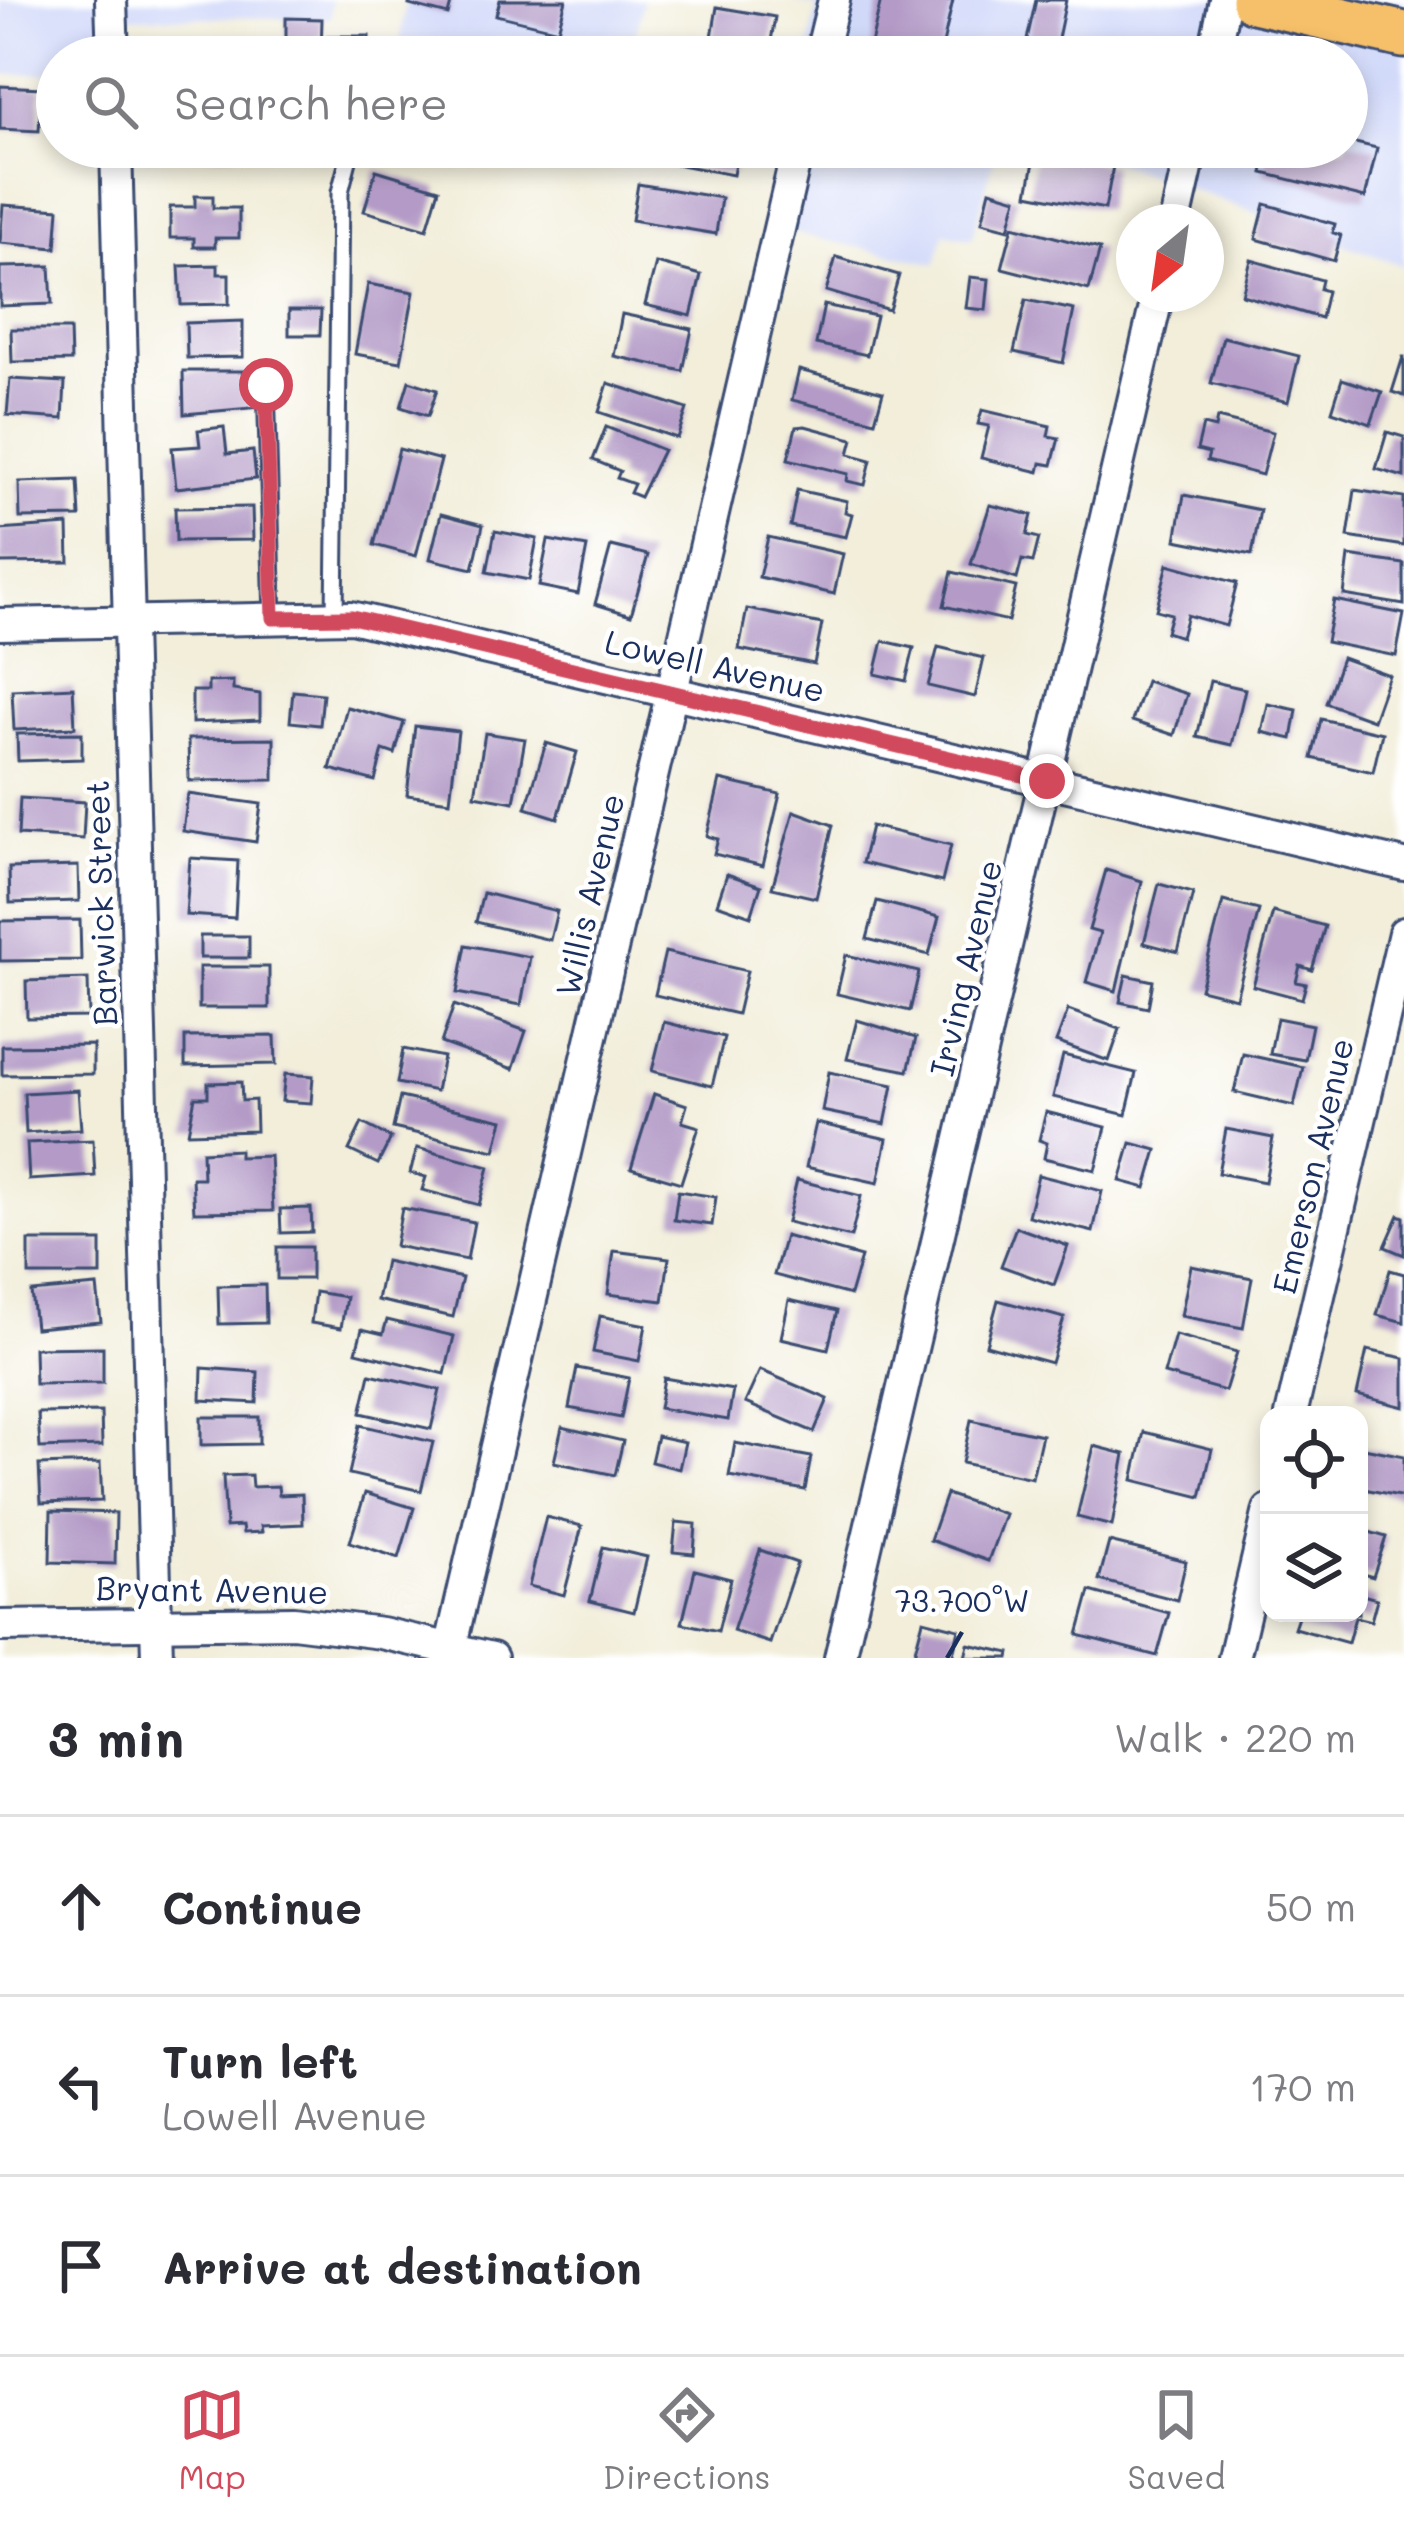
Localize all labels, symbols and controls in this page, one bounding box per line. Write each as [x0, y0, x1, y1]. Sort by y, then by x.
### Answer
search box [36, 36, 1368, 168]
icon: search [78, 69, 144, 135]
text: Search here [174, 73, 448, 131]
north arrow [1116, 204, 1224, 312]
route start [239, 358, 293, 412]
street label: Lowell Avenue [601, 618, 829, 711]
route end [1020, 754, 1074, 808]
street label: Barwick Street [74, 779, 125, 1027]
street label: Willis Avenue [544, 789, 633, 1000]
street label: Irving Avenue [919, 855, 1010, 1080]
street label: Emerson Avenue [1261, 1034, 1362, 1298]
map controls [1260, 1406, 1368, 1622]
button: locate [1260, 1406, 1368, 1514]
button: layers [1260, 1514, 1368, 1622]
street label: Bryant Avenue [95, 1565, 329, 1613]
text: 73.700°W [895, 1580, 1029, 1620]
text: 3 min [48, 1703, 184, 1770]
text: Walk · 220 m [1114, 1711, 1356, 1762]
icon: ahead [48, 1873, 114, 1939]
text: Continue [162, 1877, 362, 1935]
text: 50 m [1266, 1880, 1356, 1931]
text: Turn left [162, 2031, 358, 2089]
icon: left [48, 2053, 114, 2119]
text: 170 m [1249, 2060, 1356, 2111]
text: Lowell Avenue [162, 2089, 427, 2140]
icon: arrive [48, 2233, 114, 2299]
text: Arrive at destination [162, 2237, 642, 2295]
tab: Map [179, 2382, 246, 2497]
tab: Directions [603, 2382, 770, 2497]
tab: Saved [1128, 2382, 1225, 2497]

